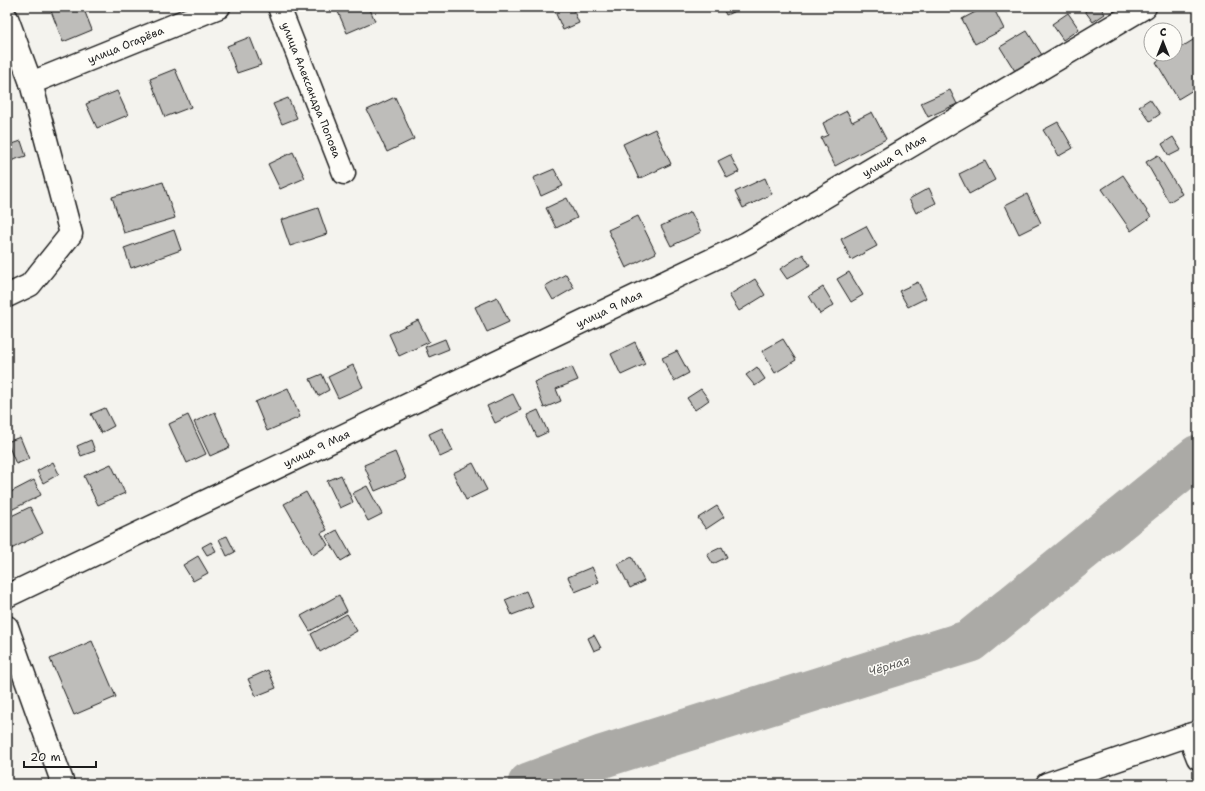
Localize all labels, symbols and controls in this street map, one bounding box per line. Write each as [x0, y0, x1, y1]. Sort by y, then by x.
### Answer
street label: улица Александра Попова [278, 20, 345, 160]
north arrow [1143, 22, 1183, 62]
street label: улица Огарёва [85, 23, 166, 67]
text: С [1160, 25, 1167, 40]
street label: улица 9 Мая [859, 131, 929, 181]
street label: улица 9 Мая [573, 287, 645, 331]
street label: улица 9 Мая [281, 426, 352, 471]
water label: Чёрная [867, 652, 912, 680]
scale bar [24, 743, 96, 769]
text: 20 m [30, 749, 61, 765]

